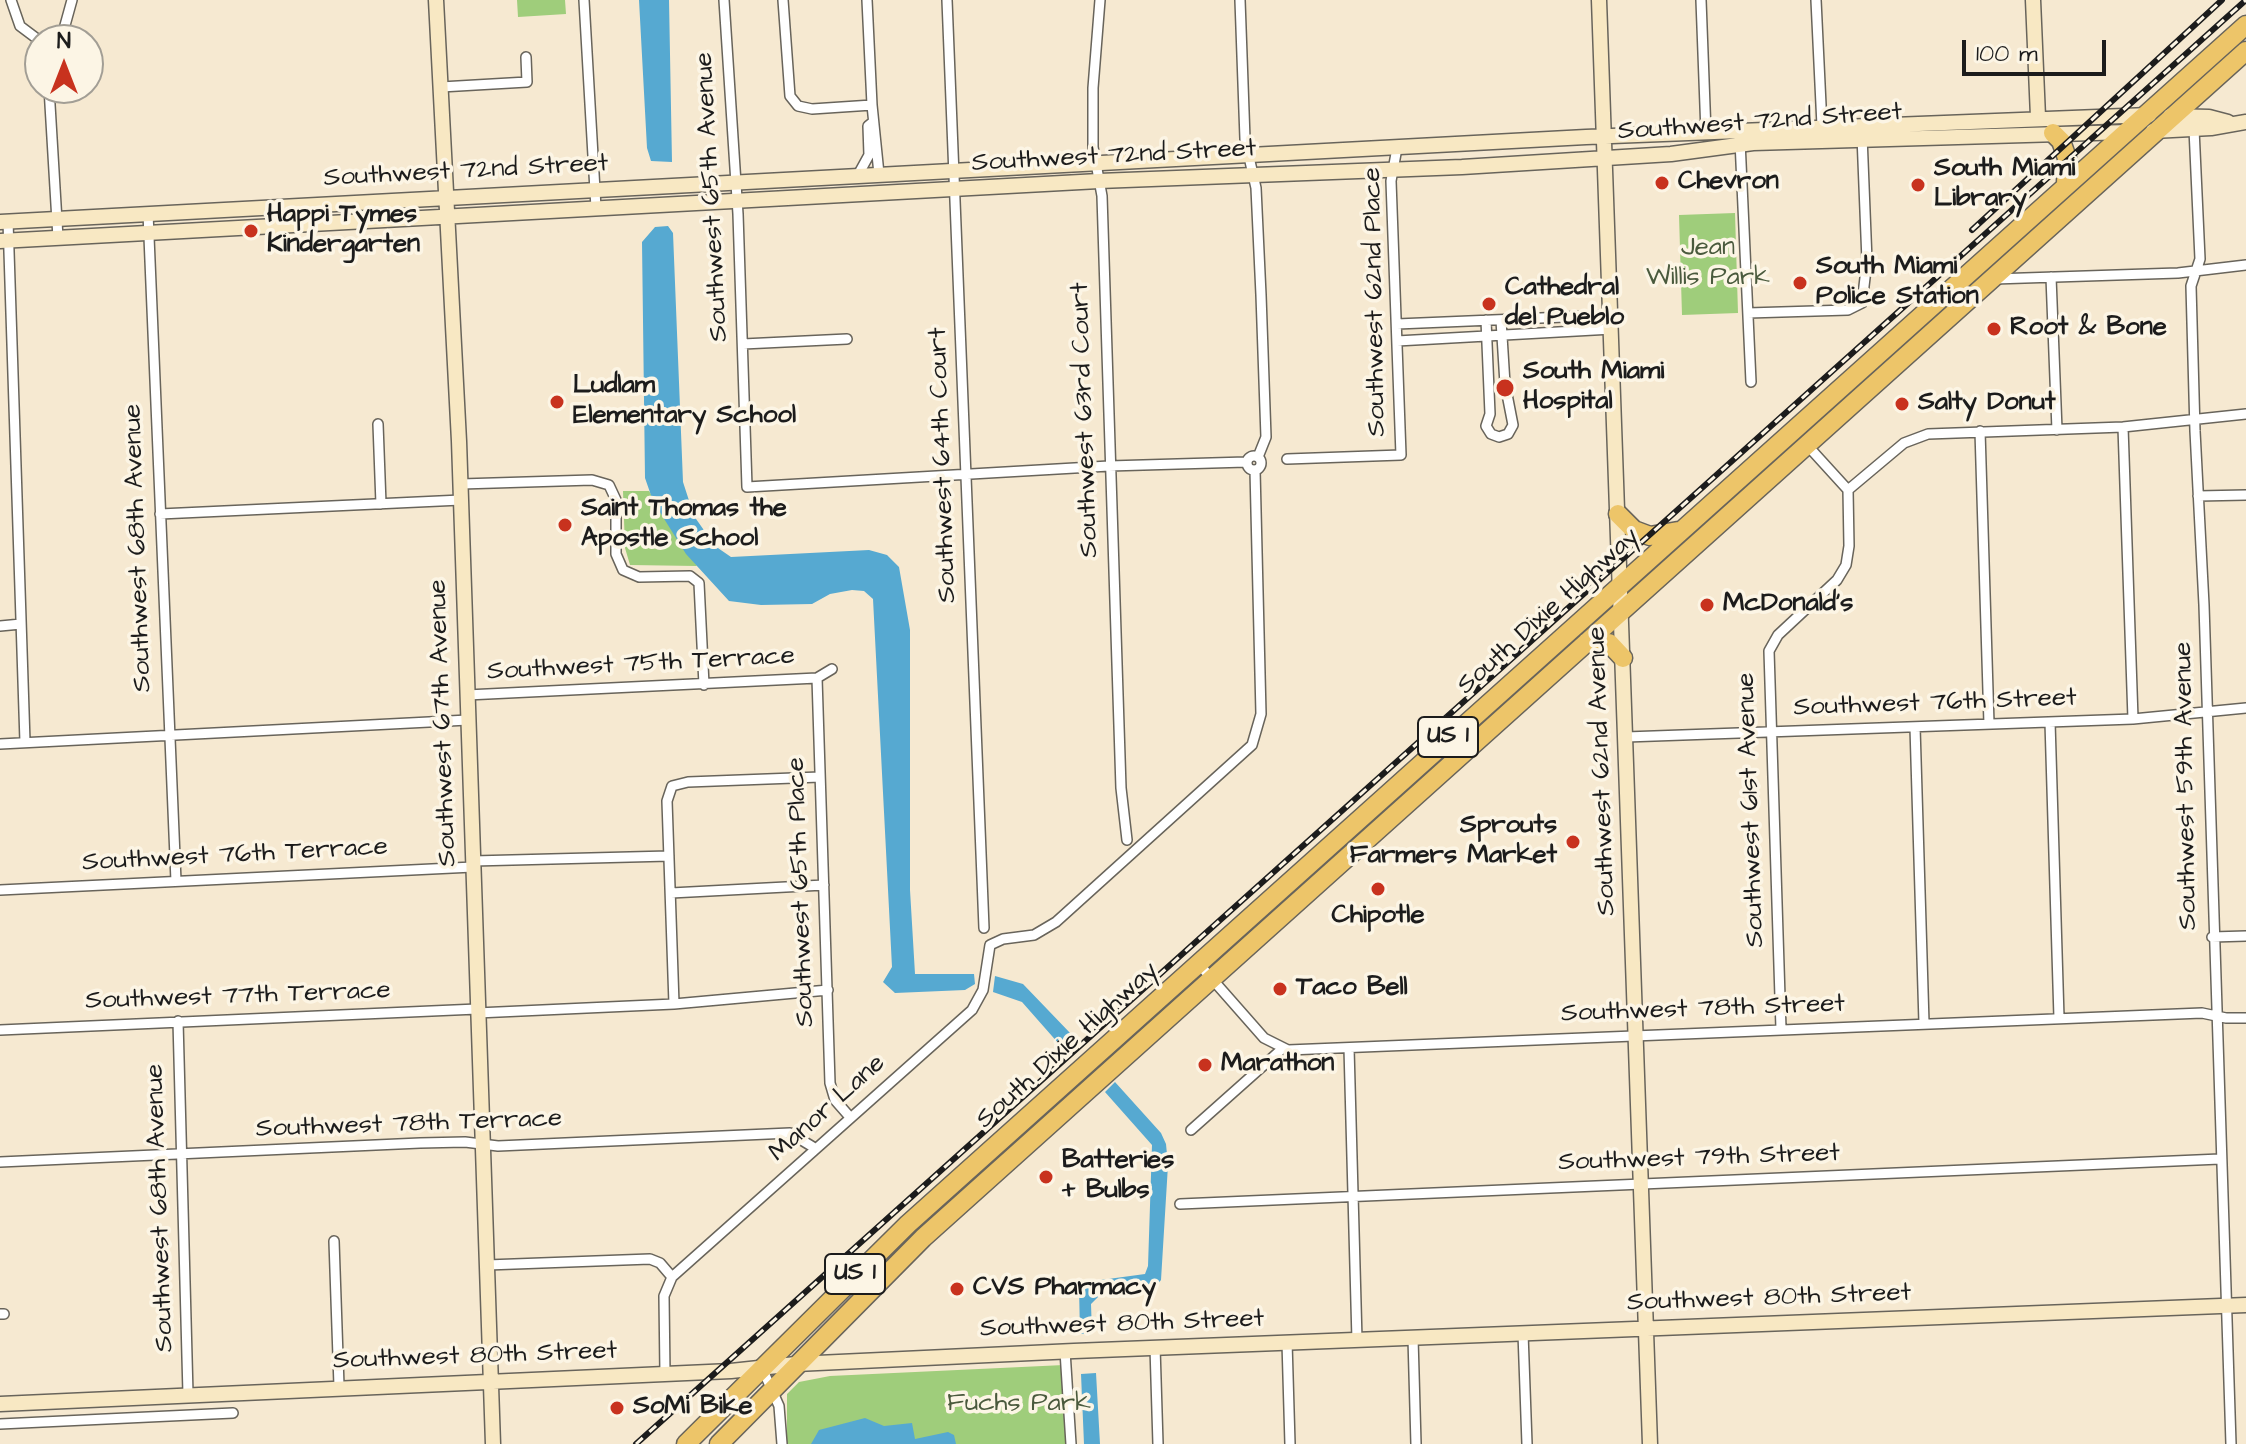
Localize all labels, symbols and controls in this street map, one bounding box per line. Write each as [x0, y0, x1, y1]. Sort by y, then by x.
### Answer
north arrow [24, 24, 104, 104]
scale bar [1966, 24, 2110, 74]
text: N [57, 26, 71, 57]
text: 100 m [1976, 37, 2038, 71]
street label: Southwest 65th Avenue [690, 51, 736, 343]
street label: Southwest 72nd Street [1617, 98, 1903, 148]
street label: Southwest 72nd Street [971, 134, 1257, 180]
street label: Southwest 72nd Street [323, 149, 609, 195]
place label: South Miami Library [1934, 154, 2075, 216]
street label: Southwest 62nd Place [1358, 167, 1394, 437]
place label: Chevron [1678, 167, 1779, 199]
marker: Chevron [1653, 174, 1671, 192]
marker: South Miami Library [1909, 176, 1927, 194]
place label: Happi Tymes Kindergarten [267, 200, 420, 262]
marker: Happi Tymes Kindergarten [242, 222, 260, 240]
park label: Jean Willis Park [1646, 233, 1770, 294]
place label: South Miami Police Station [1816, 252, 1979, 314]
place label: Cathedral del Pueblo [1505, 273, 1624, 334]
marker: South Miami Police Station [1791, 274, 1809, 292]
street label: Southwest 63rd Court [1066, 282, 1106, 558]
marker: Cathedral del Pueblo [1480, 295, 1498, 313]
place label: Root & Bone [2010, 313, 2167, 345]
marker: Root & Bone [1985, 320, 2003, 338]
street label: Southwest 64th Court [924, 327, 964, 603]
place label: South Miami Hospital [1523, 357, 1664, 418]
place label: Ludlam Elementary School [573, 371, 796, 432]
marker: South Miami Hospital [1494, 377, 1516, 399]
place label: Salty Donut [1918, 388, 2055, 420]
marker: Ludlam Elementary School [548, 393, 566, 411]
marker: Salty Donut [1893, 395, 1911, 413]
street label: Southwest 68th Avenue [118, 403, 160, 693]
place label: Saint Thomas the Apostle School [581, 494, 787, 556]
marker: Saint Thomas the Apostle School [556, 516, 574, 534]
street label: South Dixie Highway [1452, 522, 1646, 702]
street label: Southwest 67th Avenue [423, 579, 465, 867]
place label: McDonald's [1723, 589, 1853, 621]
marker: McDonald's [1698, 596, 1716, 614]
street label: Southwest 62nd Avenue [1582, 626, 1624, 916]
street label: Southwest 75th Terrace [486, 641, 796, 689]
street label: Southwest 59th Avenue [2169, 642, 2205, 930]
street label: Southwest 61st Avenue [1732, 672, 1772, 948]
street label: Southwest 76th Street [1793, 683, 2077, 725]
road number: US 1 [1418, 717, 1478, 757]
street label: Southwest 65th Place [782, 757, 822, 1027]
place label: Sprouts Farmers Market [1350, 811, 1557, 872]
street label: Southwest 76th Terrace [82, 832, 388, 880]
marker: Sprouts Farmers Market [1564, 833, 1582, 851]
marker: Chipotle [1369, 880, 1387, 898]
place label: Chipotle [1332, 901, 1424, 933]
street label: South Dixie Highway [971, 956, 1165, 1136]
place label: Taco Bell [1296, 973, 1408, 1005]
street label: Southwest 77th Terrace [85, 976, 391, 1018]
marker: Taco Bell [1271, 980, 1289, 998]
street label: Southwest 78th Street [1561, 989, 1845, 1031]
street label: Manor Lane [764, 1049, 892, 1169]
place label: Marathon [1221, 1049, 1334, 1081]
marker: Marathon [1196, 1056, 1214, 1074]
street label: Southwest 68th Avenue [140, 1063, 182, 1353]
street label: Southwest 78th Terrace [255, 1104, 563, 1146]
street label: Southwest 79th Street [1558, 1138, 1840, 1180]
place label: Batteries + Bulbs [1062, 1146, 1174, 1208]
marker: Batteries + Bulbs [1037, 1168, 1055, 1186]
road number: US 1 [825, 1254, 885, 1294]
place label: CVS Pharmacy [973, 1273, 1156, 1305]
street label: Southwest 80th Street [1626, 1278, 1912, 1320]
marker: CVS Pharmacy [948, 1280, 966, 1298]
street label: Southwest 80th Street [979, 1304, 1265, 1346]
street label: Southwest 80th Street [332, 1336, 618, 1378]
park label: Fuchs Park [947, 1389, 1091, 1421]
place label: SoMi Bike [633, 1392, 753, 1424]
marker: SoMi Bike [608, 1399, 626, 1417]

